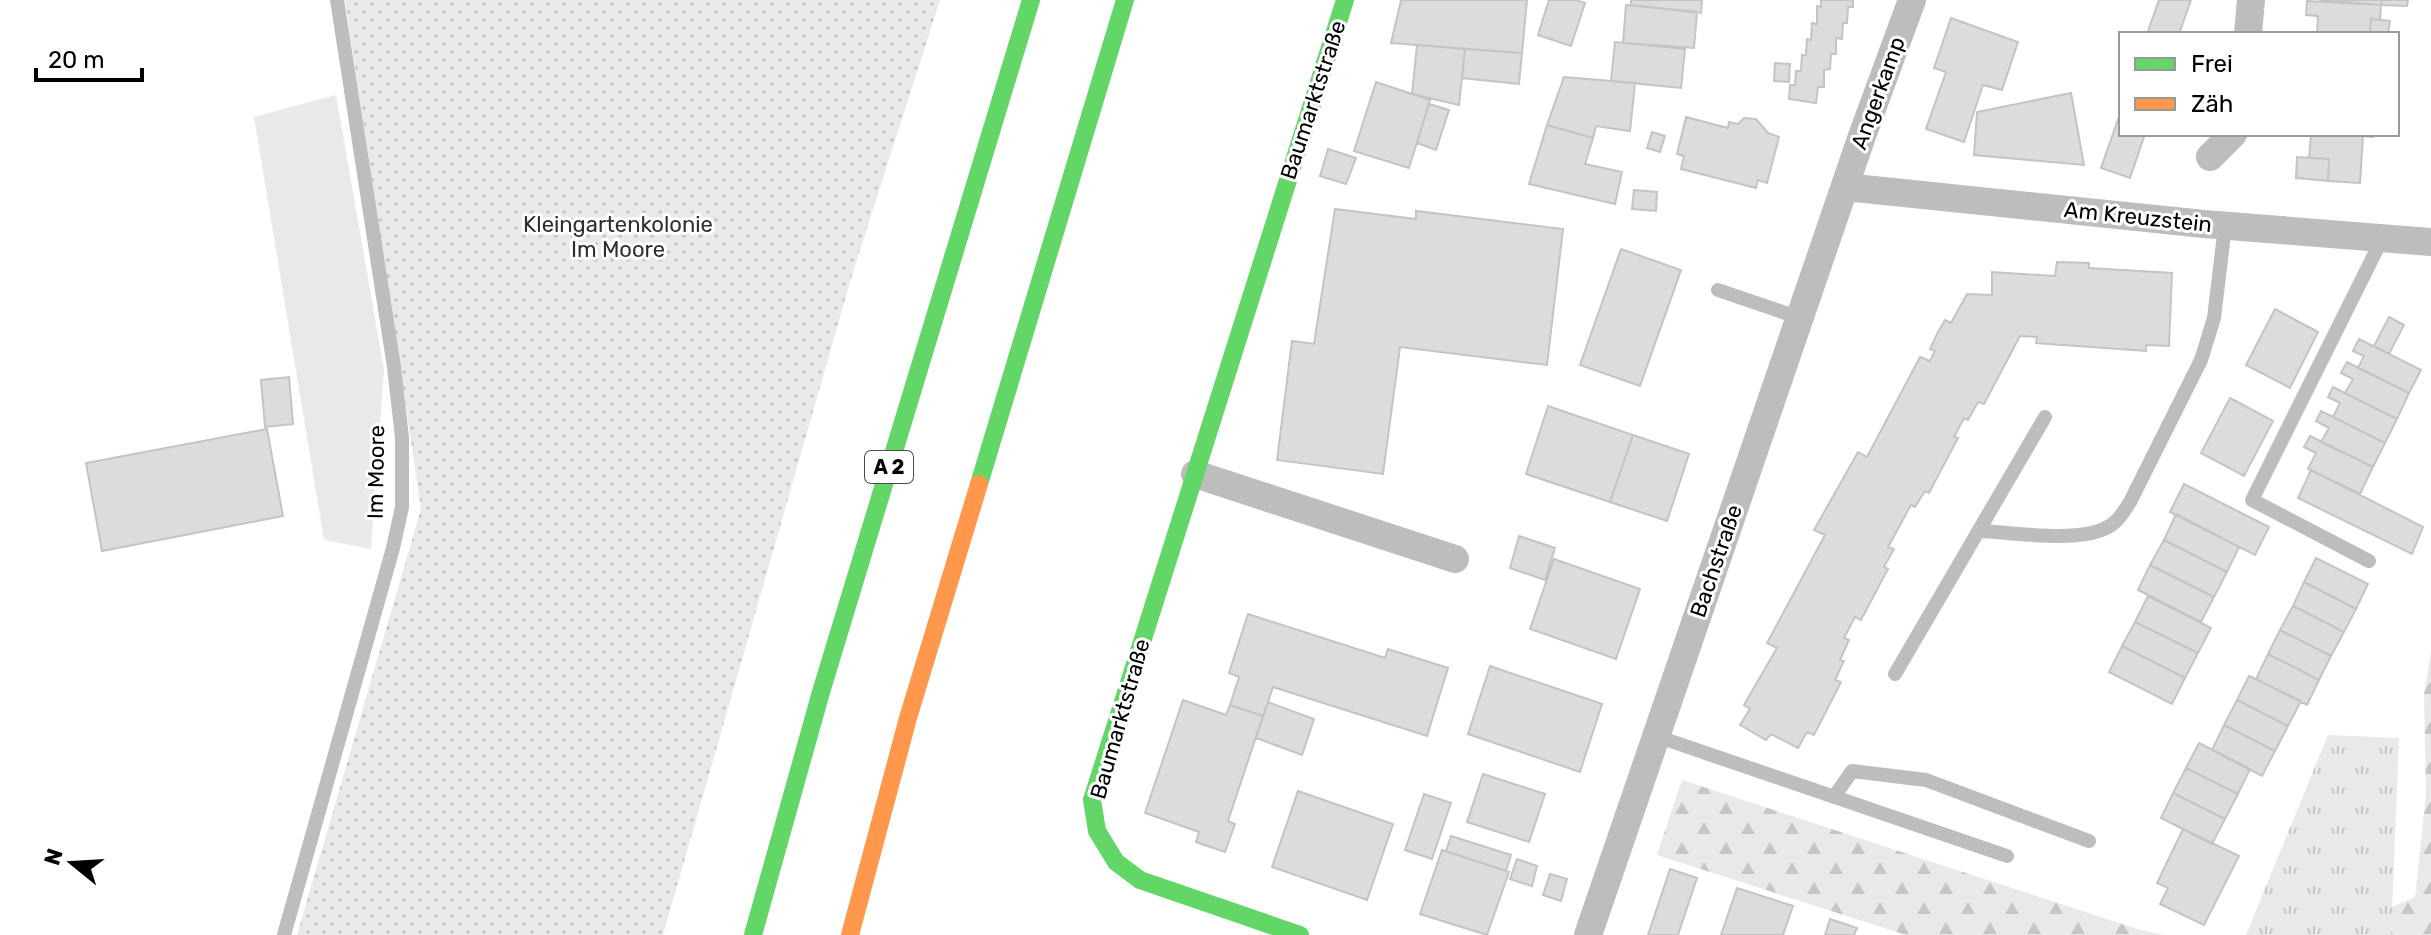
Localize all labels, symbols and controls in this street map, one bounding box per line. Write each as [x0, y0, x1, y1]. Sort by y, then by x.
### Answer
street label: Baumarktstraße [1275, 17, 1351, 183]
scale bar [36, 32, 142, 82]
legend [2119, 32, 2399, 136]
street label: Angerkamp [1845, 33, 1911, 153]
text: 20 m [48, 46, 105, 74]
text: Frei [2191, 50, 2233, 78]
text: Zäh [2191, 90, 2233, 118]
street label: Am Kreuzstein [2063, 196, 2213, 238]
park label: Kleingartenkolonie Im Moore [523, 211, 713, 263]
street label: Im Moore [362, 425, 390, 519]
road number: A 2 [865, 451, 913, 483]
street label: Bachstraße [1684, 501, 1748, 621]
street label: Baumarktstraße [1084, 636, 1156, 802]
north arrow [32, 823, 112, 903]
text: N [38, 845, 69, 869]

